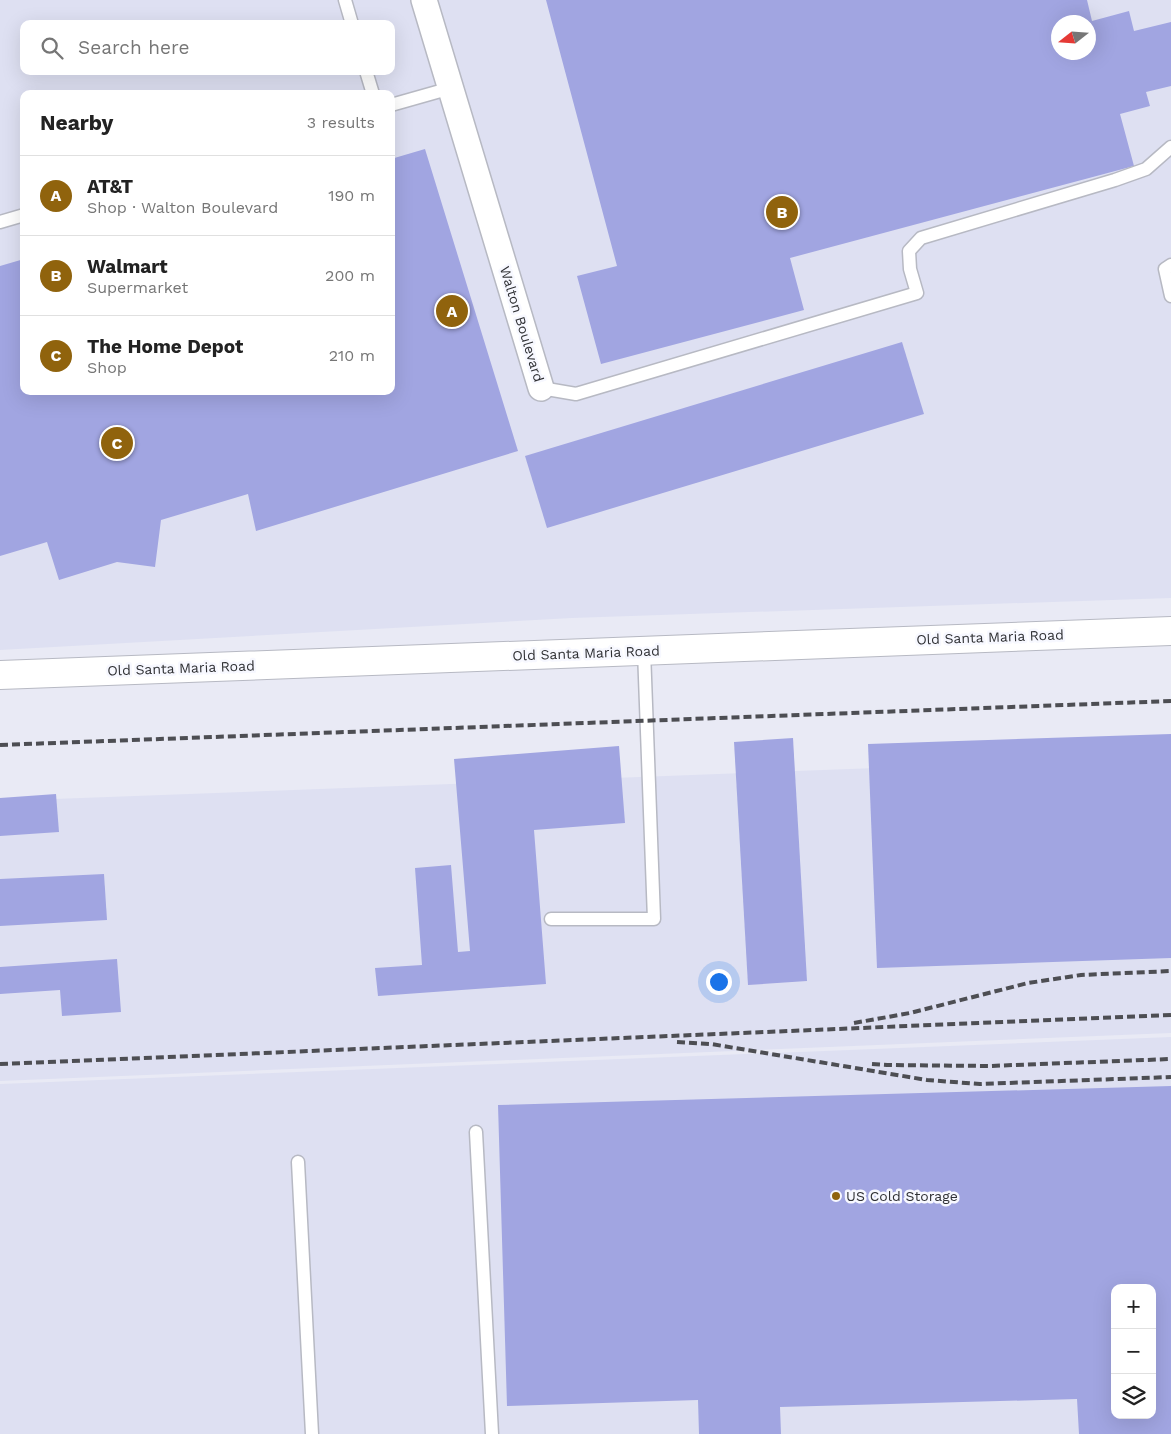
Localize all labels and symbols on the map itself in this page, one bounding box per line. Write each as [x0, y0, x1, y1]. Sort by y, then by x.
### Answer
north arrow [1051, 15, 1096, 60]
pin: B [766, 193, 798, 231]
street label: Walton Boulevard [497, 264, 547, 384]
pin: A [436, 292, 468, 330]
pin: C [101, 424, 133, 462]
street label: Old Santa Maria Road [916, 626, 1064, 648]
street label: Old Santa Maria Road [512, 642, 660, 664]
street label: Old Santa Maria Road [107, 657, 255, 679]
your location [706, 969, 732, 995]
place label: US Cold Storage [846, 1188, 958, 1204]
marker: US Cold Storage [830, 1190, 842, 1202]

